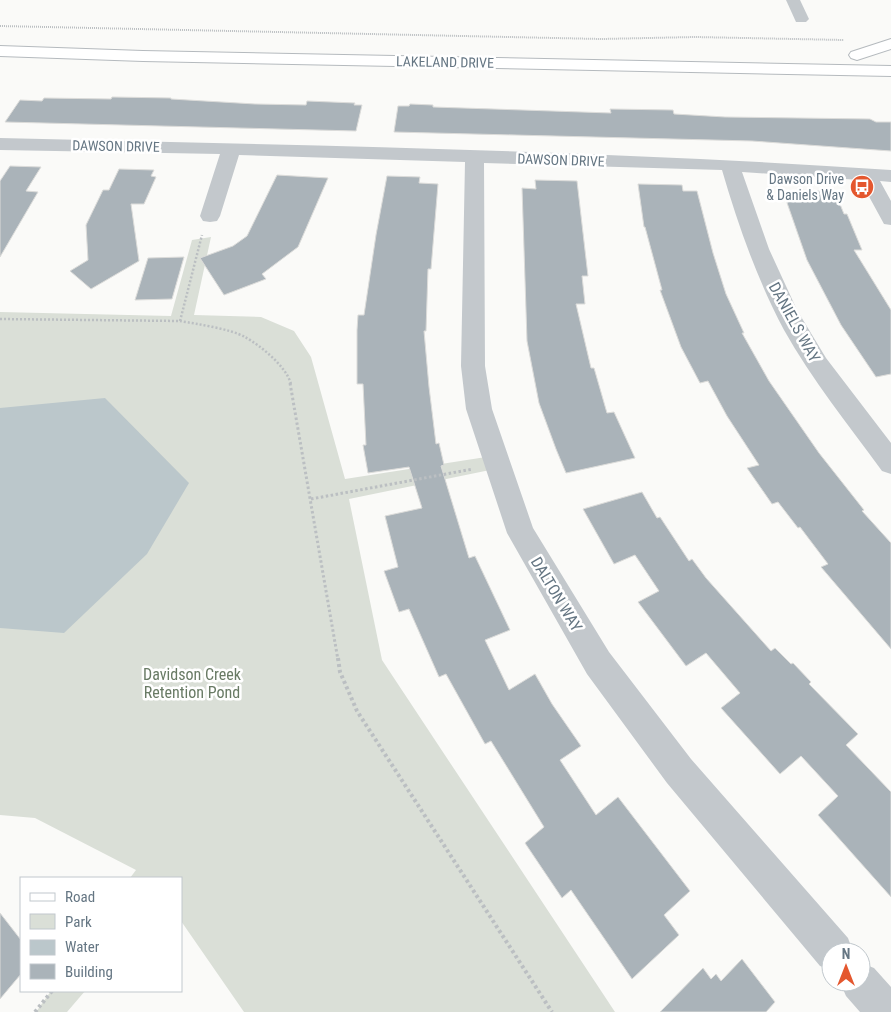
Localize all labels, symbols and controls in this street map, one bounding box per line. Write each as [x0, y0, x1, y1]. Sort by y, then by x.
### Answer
street label: LAKELAND DRIVE [396, 53, 494, 71]
street label: DAWSON DRIVE [72, 137, 160, 155]
street label: DAWSON DRIVE [517, 150, 605, 170]
place label: Dawson Drive & Daniels Way [766, 171, 844, 203]
bus stop icon: Dawson Drive & Daniels Way [849, 174, 875, 200]
street label: DANIELS WAY [765, 279, 825, 366]
street label: DALTON WAY [527, 553, 587, 636]
park label: Davidson Creek Retention Pond [143, 665, 242, 702]
legend [20, 877, 182, 992]
text: Road [65, 888, 95, 906]
text: Park [65, 913, 92, 931]
text: Water [65, 938, 100, 956]
north arrow [821, 942, 871, 992]
text: N [842, 946, 850, 962]
text: Building [65, 963, 113, 981]

